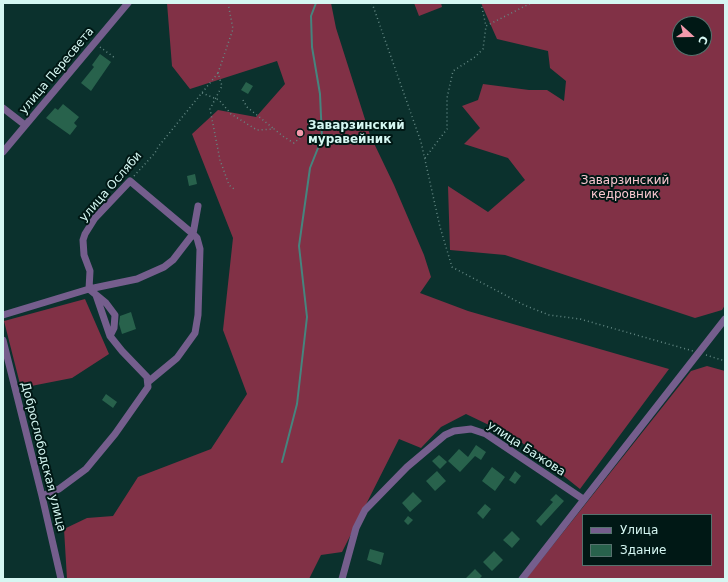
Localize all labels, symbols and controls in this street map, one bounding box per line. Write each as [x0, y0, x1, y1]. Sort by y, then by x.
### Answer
north arrow [672, 16, 712, 56]
street label: улица Пересвета [17, 25, 97, 117]
text: С [695, 34, 710, 46]
place label: Заварзинский муравейник [308, 119, 405, 147]
marker: Заварзинский муравейник [295, 128, 305, 138]
street label: улица Осляби [77, 149, 145, 225]
park label: Заварзинский кедровник [581, 174, 669, 202]
street label: Доброслободская улица [17, 381, 69, 533]
street label: улица Бажова [484, 418, 568, 480]
legend [582, 514, 712, 566]
text: Улица [620, 523, 658, 537]
text: Здание [620, 543, 666, 557]

